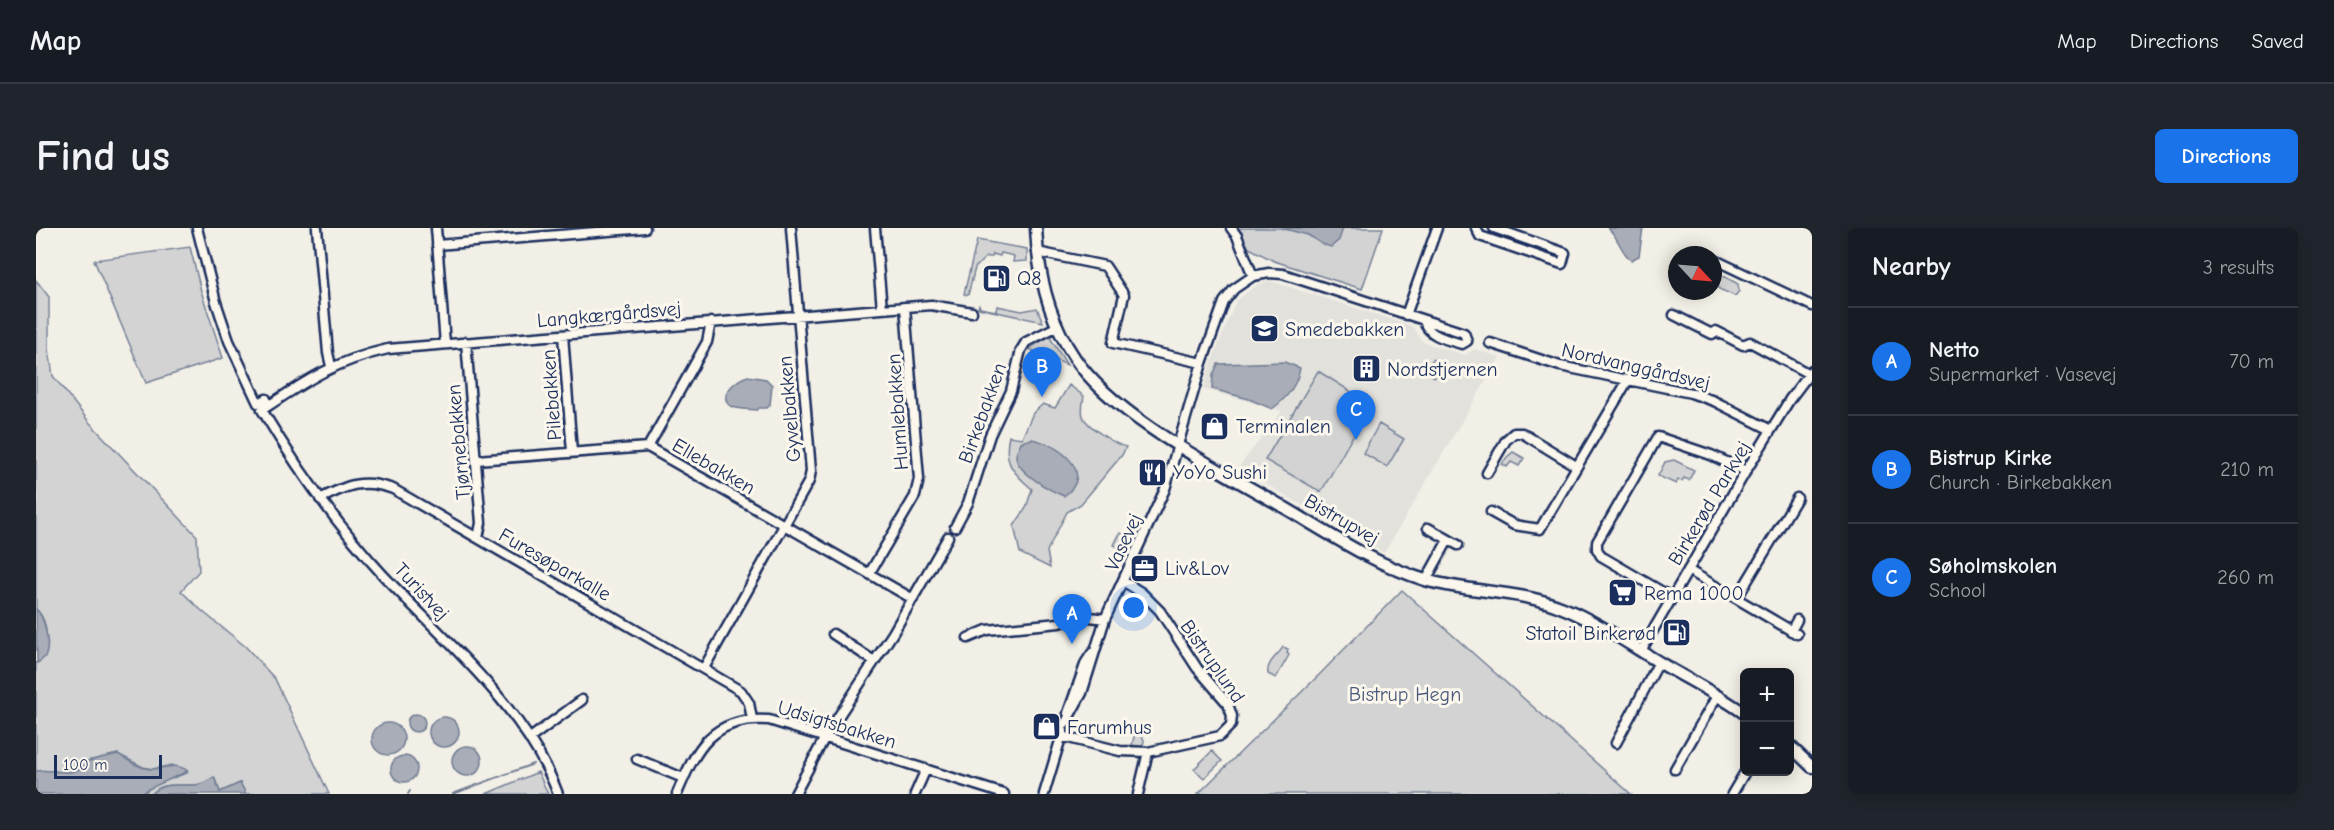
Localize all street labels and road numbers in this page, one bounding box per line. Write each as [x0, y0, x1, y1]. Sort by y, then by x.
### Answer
street label: Langkærgårdsvej [536, 297, 682, 332]
street label: Nordvanggårdsvej [1559, 338, 1712, 395]
street label: Pilebakken [537, 349, 566, 441]
street label: Humlebakken [882, 353, 913, 471]
street label: Gyvelbakken [773, 355, 806, 463]
street label: Birkebakken [954, 360, 1011, 467]
street label: Tjørnebakken [442, 383, 475, 501]
street label: Ellebakken [668, 434, 759, 499]
street label: Birkerød Parkvej [1663, 437, 1755, 569]
street label: Bistrupvej [1300, 489, 1383, 550]
street label: Vasevej [1100, 510, 1147, 575]
street label: Furesøparkalle [495, 523, 615, 606]
street label: Turistvej [389, 558, 454, 625]
street label: Bistruplund [1176, 615, 1250, 707]
street label: Udsigtsbakken [775, 696, 899, 753]

